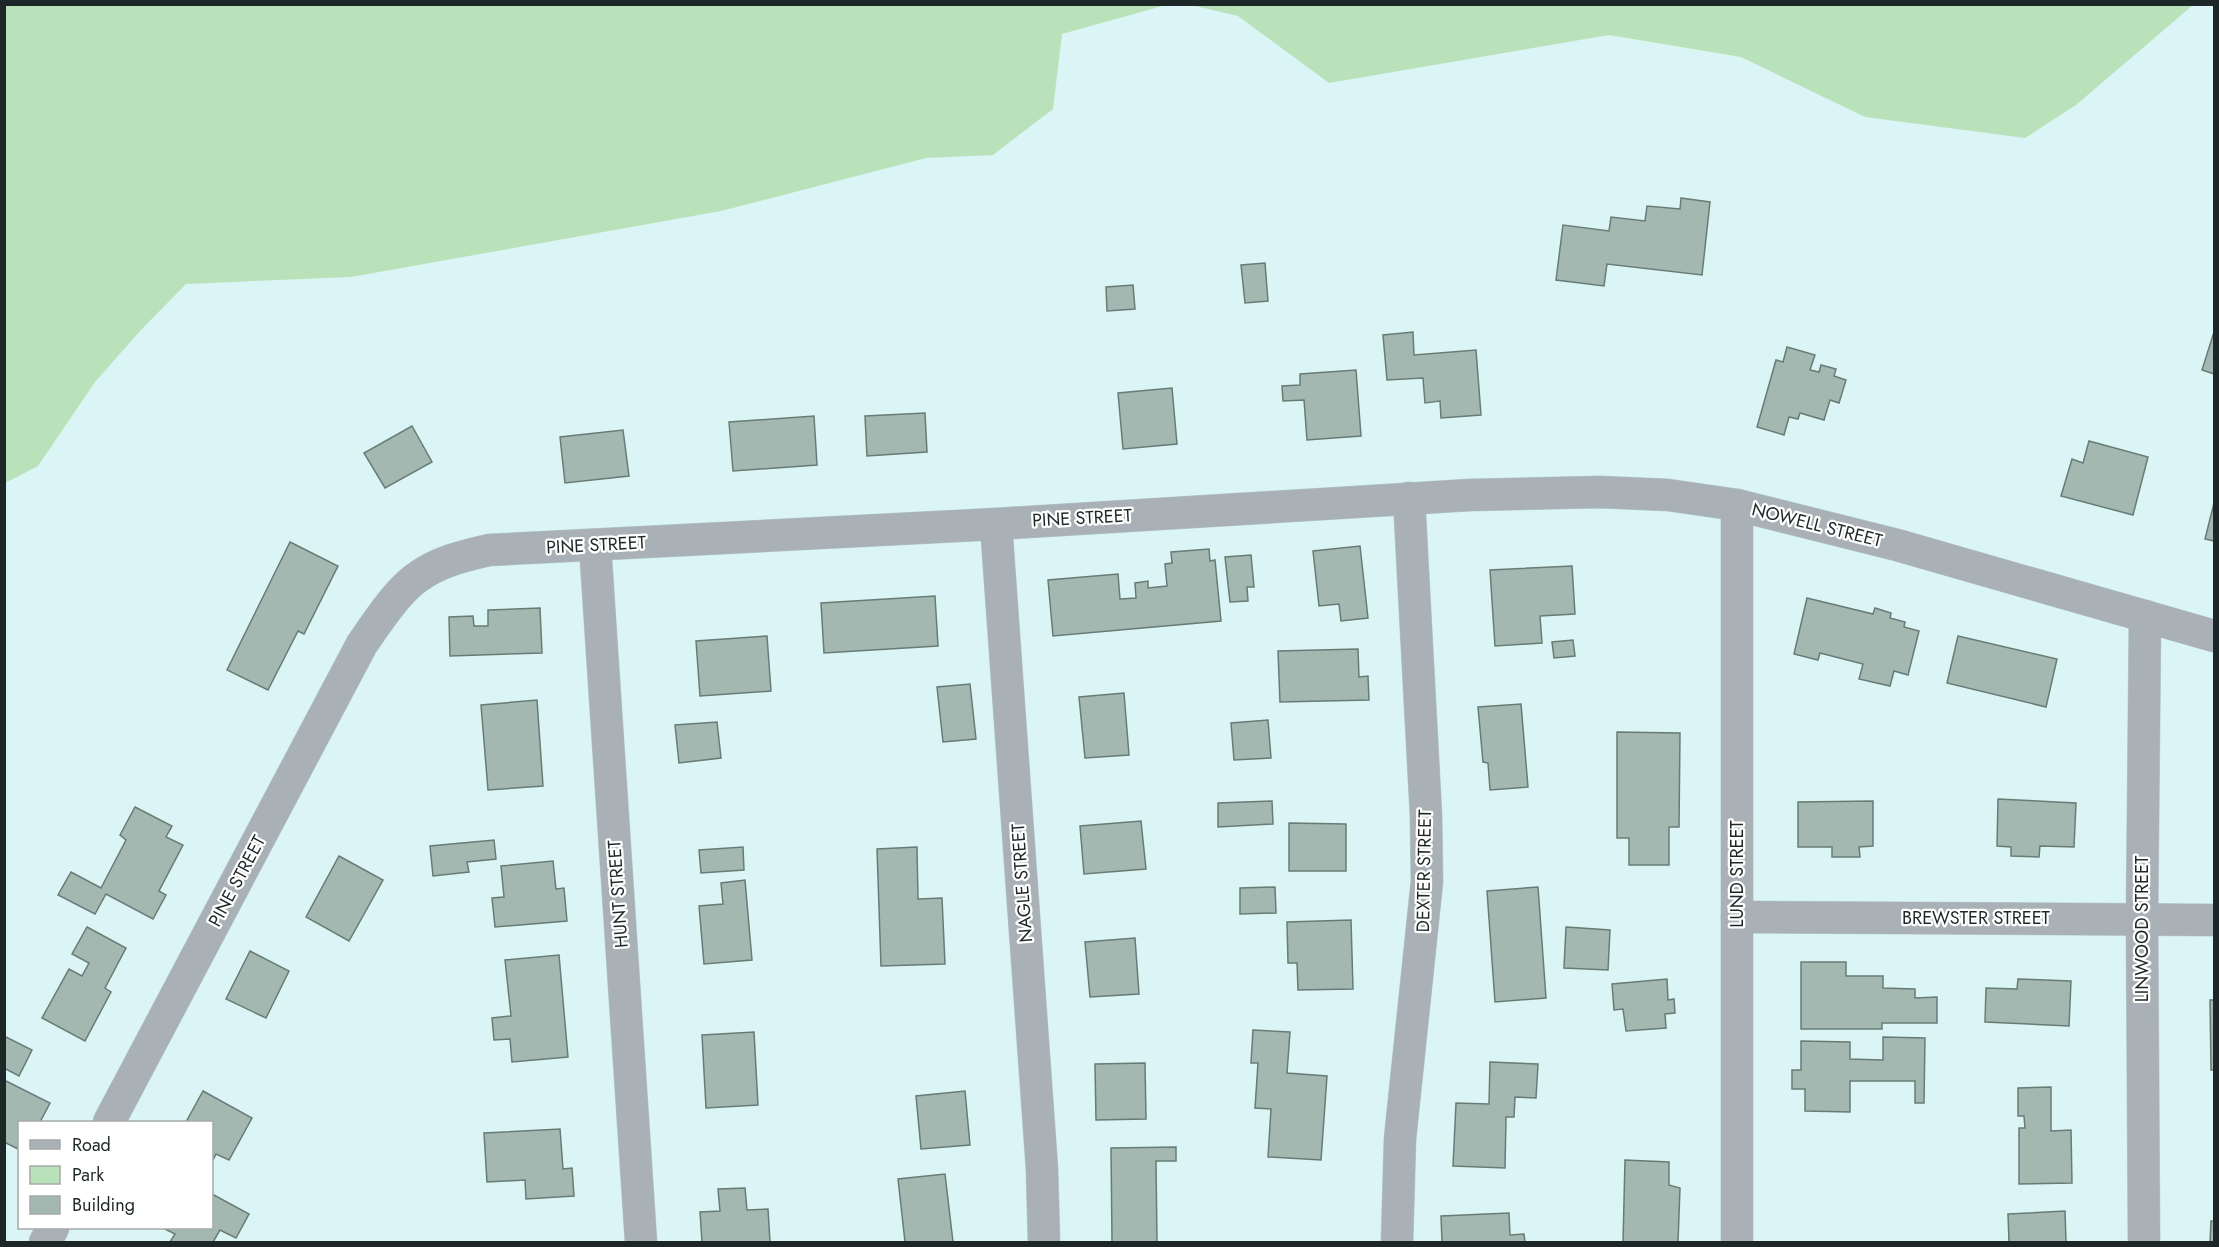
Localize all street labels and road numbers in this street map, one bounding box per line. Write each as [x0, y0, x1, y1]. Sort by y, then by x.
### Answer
street label: NOWELL STREET [1749, 496, 1885, 554]
street label: PINE STREET [1031, 502, 1133, 534]
street label: PINE STREET [545, 529, 647, 561]
street label: DEXTER STREET [1410, 809, 1438, 933]
street label: LUND STREET [1724, 820, 1750, 928]
street label: NAGLE STREET [1005, 822, 1039, 943]
street label: PINE STREET [202, 830, 272, 931]
street label: HUNT STREET [601, 838, 635, 949]
street label: LINWOOD STREET [2129, 855, 2155, 1002]
street label: BREWSTER STREET [1902, 905, 2051, 931]

